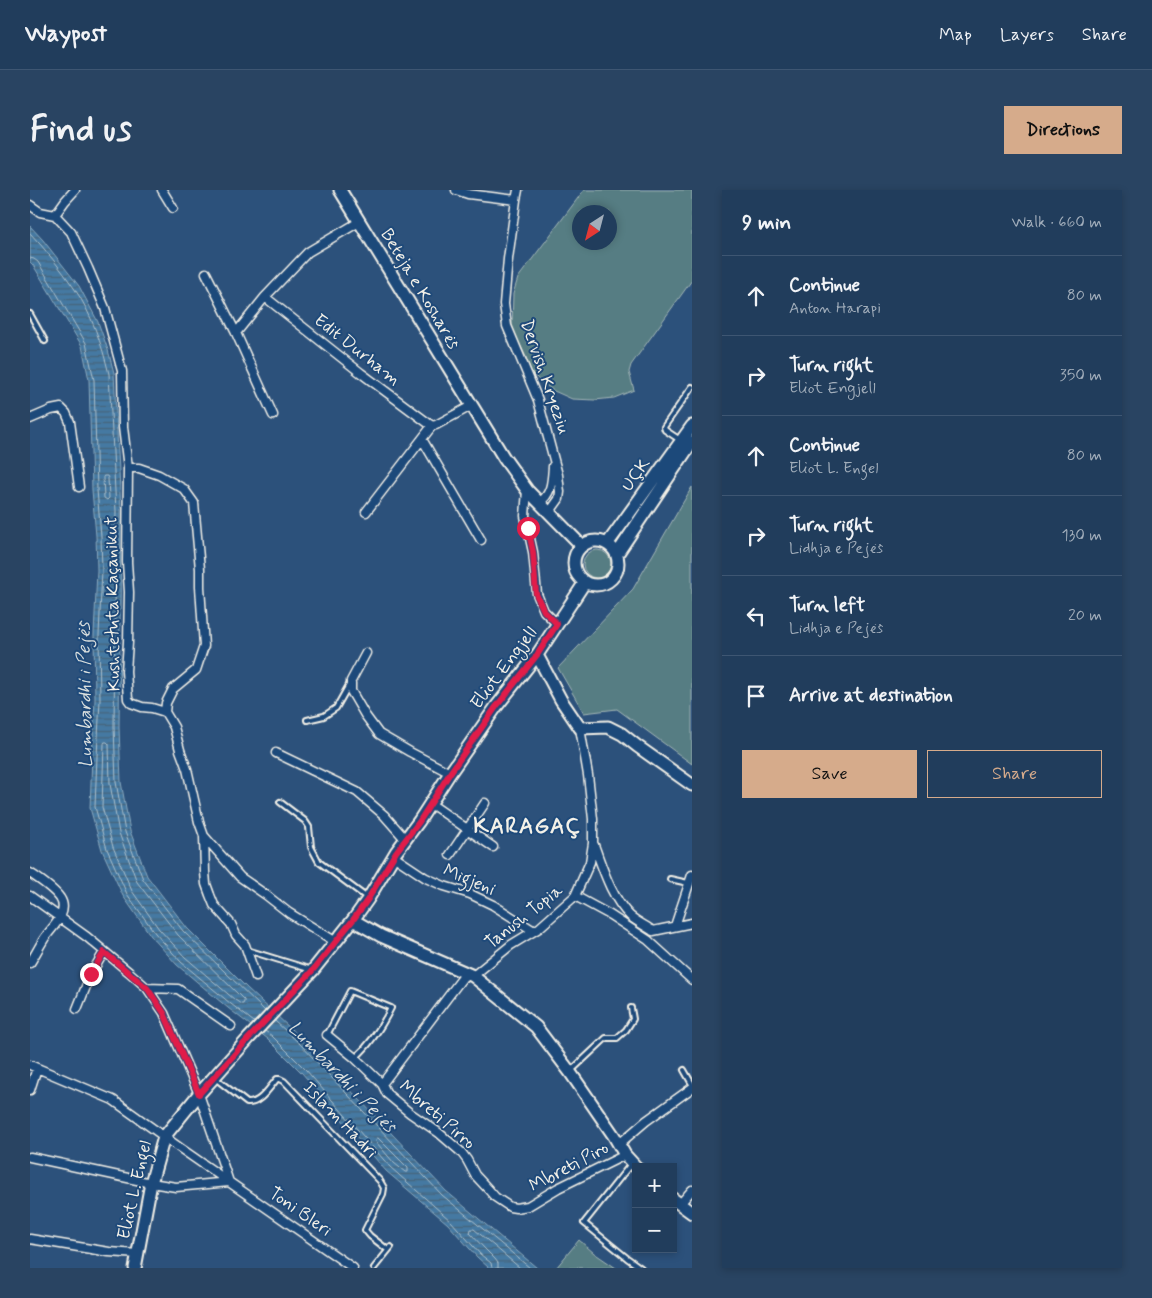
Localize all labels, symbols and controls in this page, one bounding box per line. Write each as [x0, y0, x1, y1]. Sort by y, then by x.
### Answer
text: Waypost [25, 19, 107, 50]
text: Map [939, 23, 972, 47]
text: Layers [1000, 23, 1054, 47]
text: Share [1082, 23, 1127, 47]
button: Directions [1004, 106, 1122, 154]
text: Find us [30, 107, 132, 153]
north arrow [572, 205, 617, 250]
text: 9 min [742, 209, 791, 237]
text: Walk · 660 m [1011, 212, 1102, 233]
street label: Beteja e Kosharës [375, 224, 466, 354]
text: Continue [789, 273, 860, 298]
icon: ahead [742, 282, 770, 310]
text: 80 m [1067, 285, 1102, 306]
text: Anton Harapi [789, 298, 881, 319]
street label: Edit Durham [309, 309, 405, 391]
street label: Dervish Kryeziu [514, 316, 576, 438]
text: Turn right [789, 353, 873, 378]
icon: right [742, 362, 770, 390]
text: 350 m [1060, 365, 1102, 386]
text: Eliot Engjell [789, 378, 876, 399]
text: Continue [789, 433, 860, 458]
icon: ahead [742, 442, 770, 470]
text: 80 m [1067, 445, 1102, 466]
street label: UÇK [616, 453, 657, 497]
text: Eliot L. Engel [789, 458, 878, 479]
text: Turn right [789, 513, 873, 538]
street label: Kushtetuta Kaçanikut [99, 516, 127, 692]
route start [517, 517, 540, 540]
icon: right [742, 522, 770, 550]
text: 130 m [1061, 525, 1102, 546]
text: Lidhja e Pejës [789, 538, 883, 559]
text: Turn left [789, 593, 865, 618]
icon: left [742, 602, 770, 630]
text: 20 m [1068, 605, 1102, 626]
text: Lidhja e Pejës [789, 618, 883, 639]
water label: Lumbardhi i Pejës [71, 620, 99, 768]
street label: Eliot Engjell [465, 622, 544, 715]
icon: arrive [742, 682, 770, 710]
text: Arrive at destination [789, 683, 953, 708]
button: Save [742, 750, 917, 798]
button: Share [927, 750, 1102, 798]
district label: KARAGAÇ [473, 813, 581, 841]
street label: Migjeni [438, 858, 499, 904]
street label: Tanush Topia [480, 879, 568, 955]
route end [80, 963, 103, 986]
water label: Lumbardhi i Pejës [282, 1016, 403, 1139]
street label: Mbreti Pirro [394, 1075, 480, 1155]
street label: Islam Hadri [297, 1076, 383, 1164]
street label: Mbreti Piro [525, 1136, 613, 1198]
street label: Eliot L. Engel [112, 1138, 160, 1242]
map controls [632, 1163, 677, 1253]
button: + [632, 1163, 677, 1208]
street label: Toni Bleri [264, 1182, 336, 1242]
button: − [632, 1208, 677, 1253]

